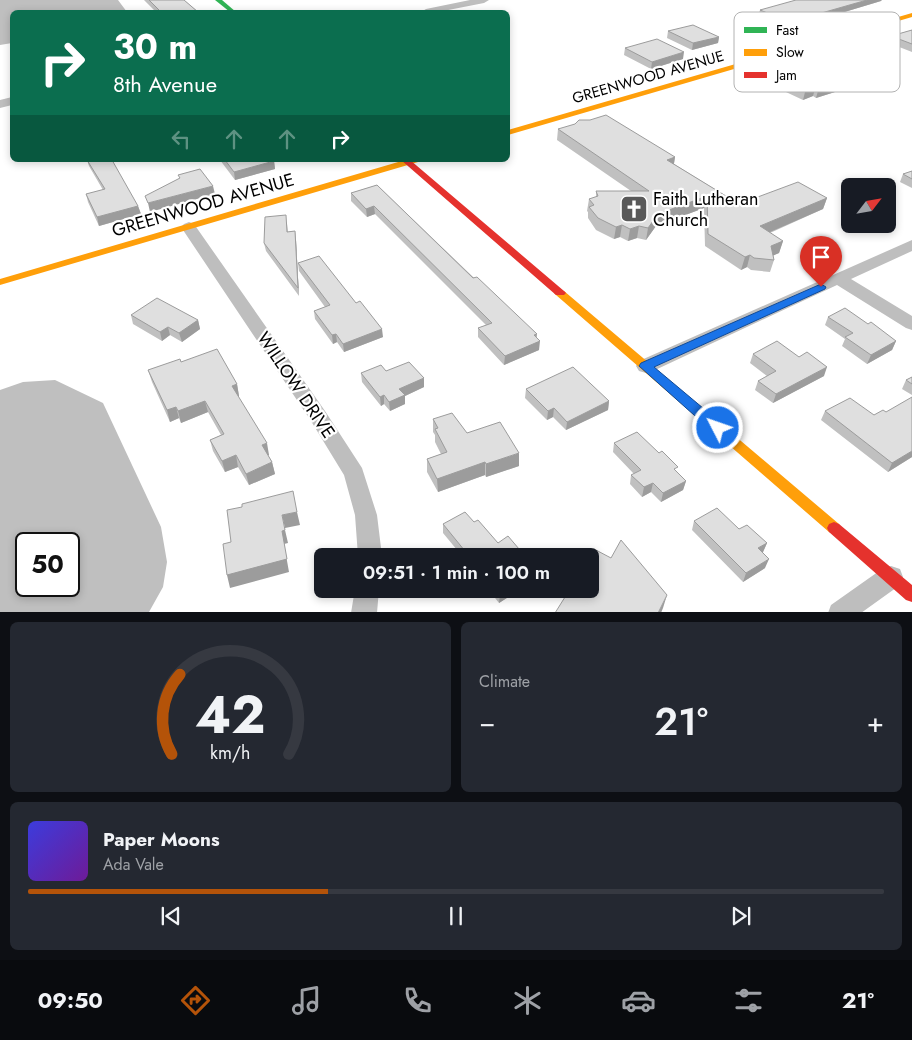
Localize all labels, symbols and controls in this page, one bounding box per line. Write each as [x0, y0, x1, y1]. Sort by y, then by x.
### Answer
legend [734, 12, 900, 92]
text: Fast [776, 20, 799, 40]
text: 30 m [113, 22, 197, 72]
icon: right [30, 30, 95, 95]
text: Slow [776, 42, 804, 62]
street label: GREENWOOD AVENUE [570, 45, 726, 109]
text: Jam [774, 65, 797, 85]
text: 8th Avenue [113, 68, 217, 100]
icon: left [167, 125, 195, 153]
icon: ahead [220, 125, 248, 153]
icon: ahead [273, 125, 301, 153]
icon: right [326, 125, 354, 153]
street label: GREENWOOD AVENUE [109, 167, 297, 243]
north arrow [841, 178, 896, 232]
map controls [841, 178, 896, 233]
place label: Faith Lutheran Church [653, 186, 758, 233]
church icon: Faith Lutheran Church [619, 194, 649, 224]
pin [800, 236, 842, 287]
icon: arrive [807, 243, 835, 271]
street label: WILLOW DRIVE [251, 327, 341, 443]
position arrow [691, 401, 743, 453]
speed limit sign: 50 [15, 532, 80, 597]
text: 09:51 · 1 min · 100 m [363, 559, 550, 586]
text: Climate [479, 670, 530, 693]
text: 42 [195, 677, 266, 753]
text: 21° [654, 694, 708, 749]
text: − [479, 702, 496, 743]
text: + [867, 702, 884, 743]
text: km/h [210, 740, 251, 766]
text: Paper Moons [103, 826, 220, 853]
text: Ada Vale [103, 853, 164, 876]
icon: previous [157, 902, 185, 930]
icon: pause [442, 902, 470, 930]
icon: next [727, 902, 755, 930]
icon: directions [178, 983, 213, 1018]
icon: music [289, 983, 324, 1018]
icon: phone [400, 983, 435, 1018]
icon: climate [510, 983, 545, 1018]
icon: car [621, 983, 656, 1018]
icon: filters [731, 983, 766, 1018]
text: 09:50 [38, 984, 103, 1016]
text: 21° [842, 984, 874, 1016]

